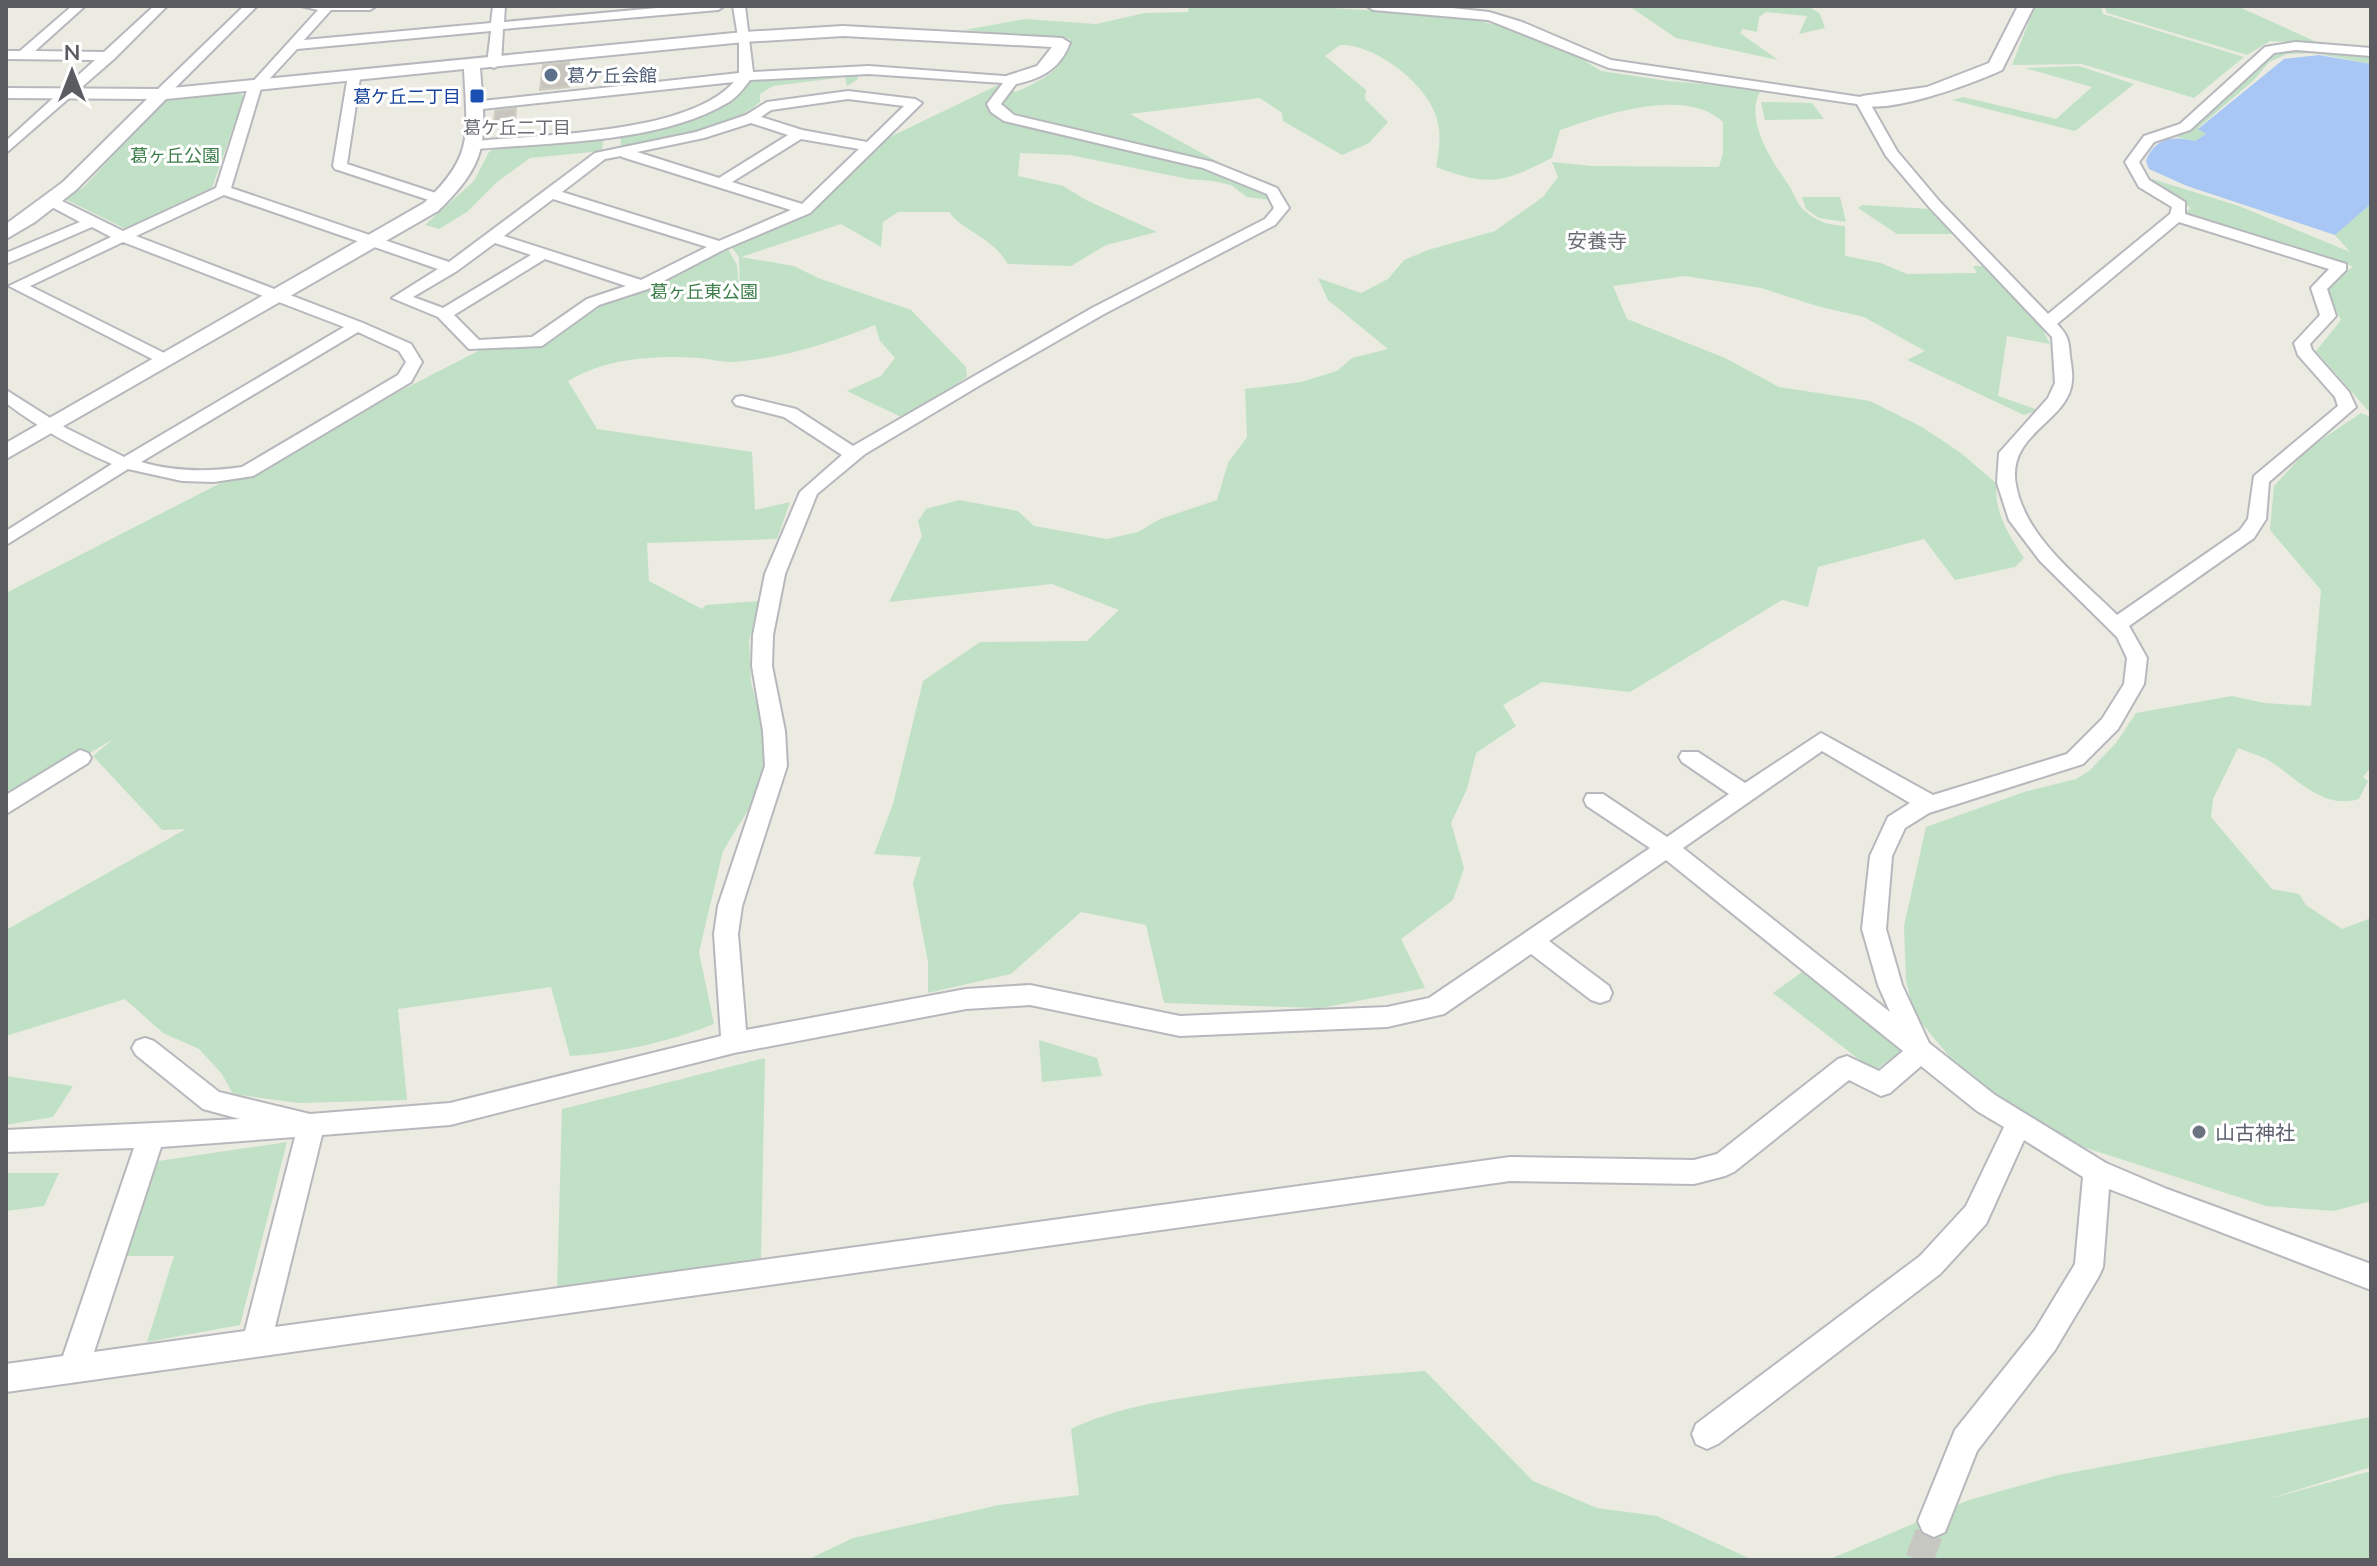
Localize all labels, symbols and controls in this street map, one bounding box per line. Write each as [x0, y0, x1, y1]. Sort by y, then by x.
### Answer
north arrow [32, 32, 112, 112]
text: N [64, 38, 80, 66]
place label: 葛ケ丘会館 [567, 64, 657, 87]
marker: 葛ケ丘会館 [542, 66, 560, 84]
place label: 葛ケ丘二丁目 [353, 85, 461, 108]
marker: 葛ケ丘二丁目 [468, 87, 486, 105]
district label: 葛ケ丘二丁目 [463, 116, 571, 139]
park label: 葛ヶ丘公園 [130, 144, 220, 167]
district label: 安養寺 [1567, 228, 1627, 253]
park label: 葛ヶ丘東公園 [650, 280, 758, 303]
place label: 山古神社 [2215, 1120, 2295, 1145]
marker: 山古神社 [2190, 1123, 2208, 1141]

